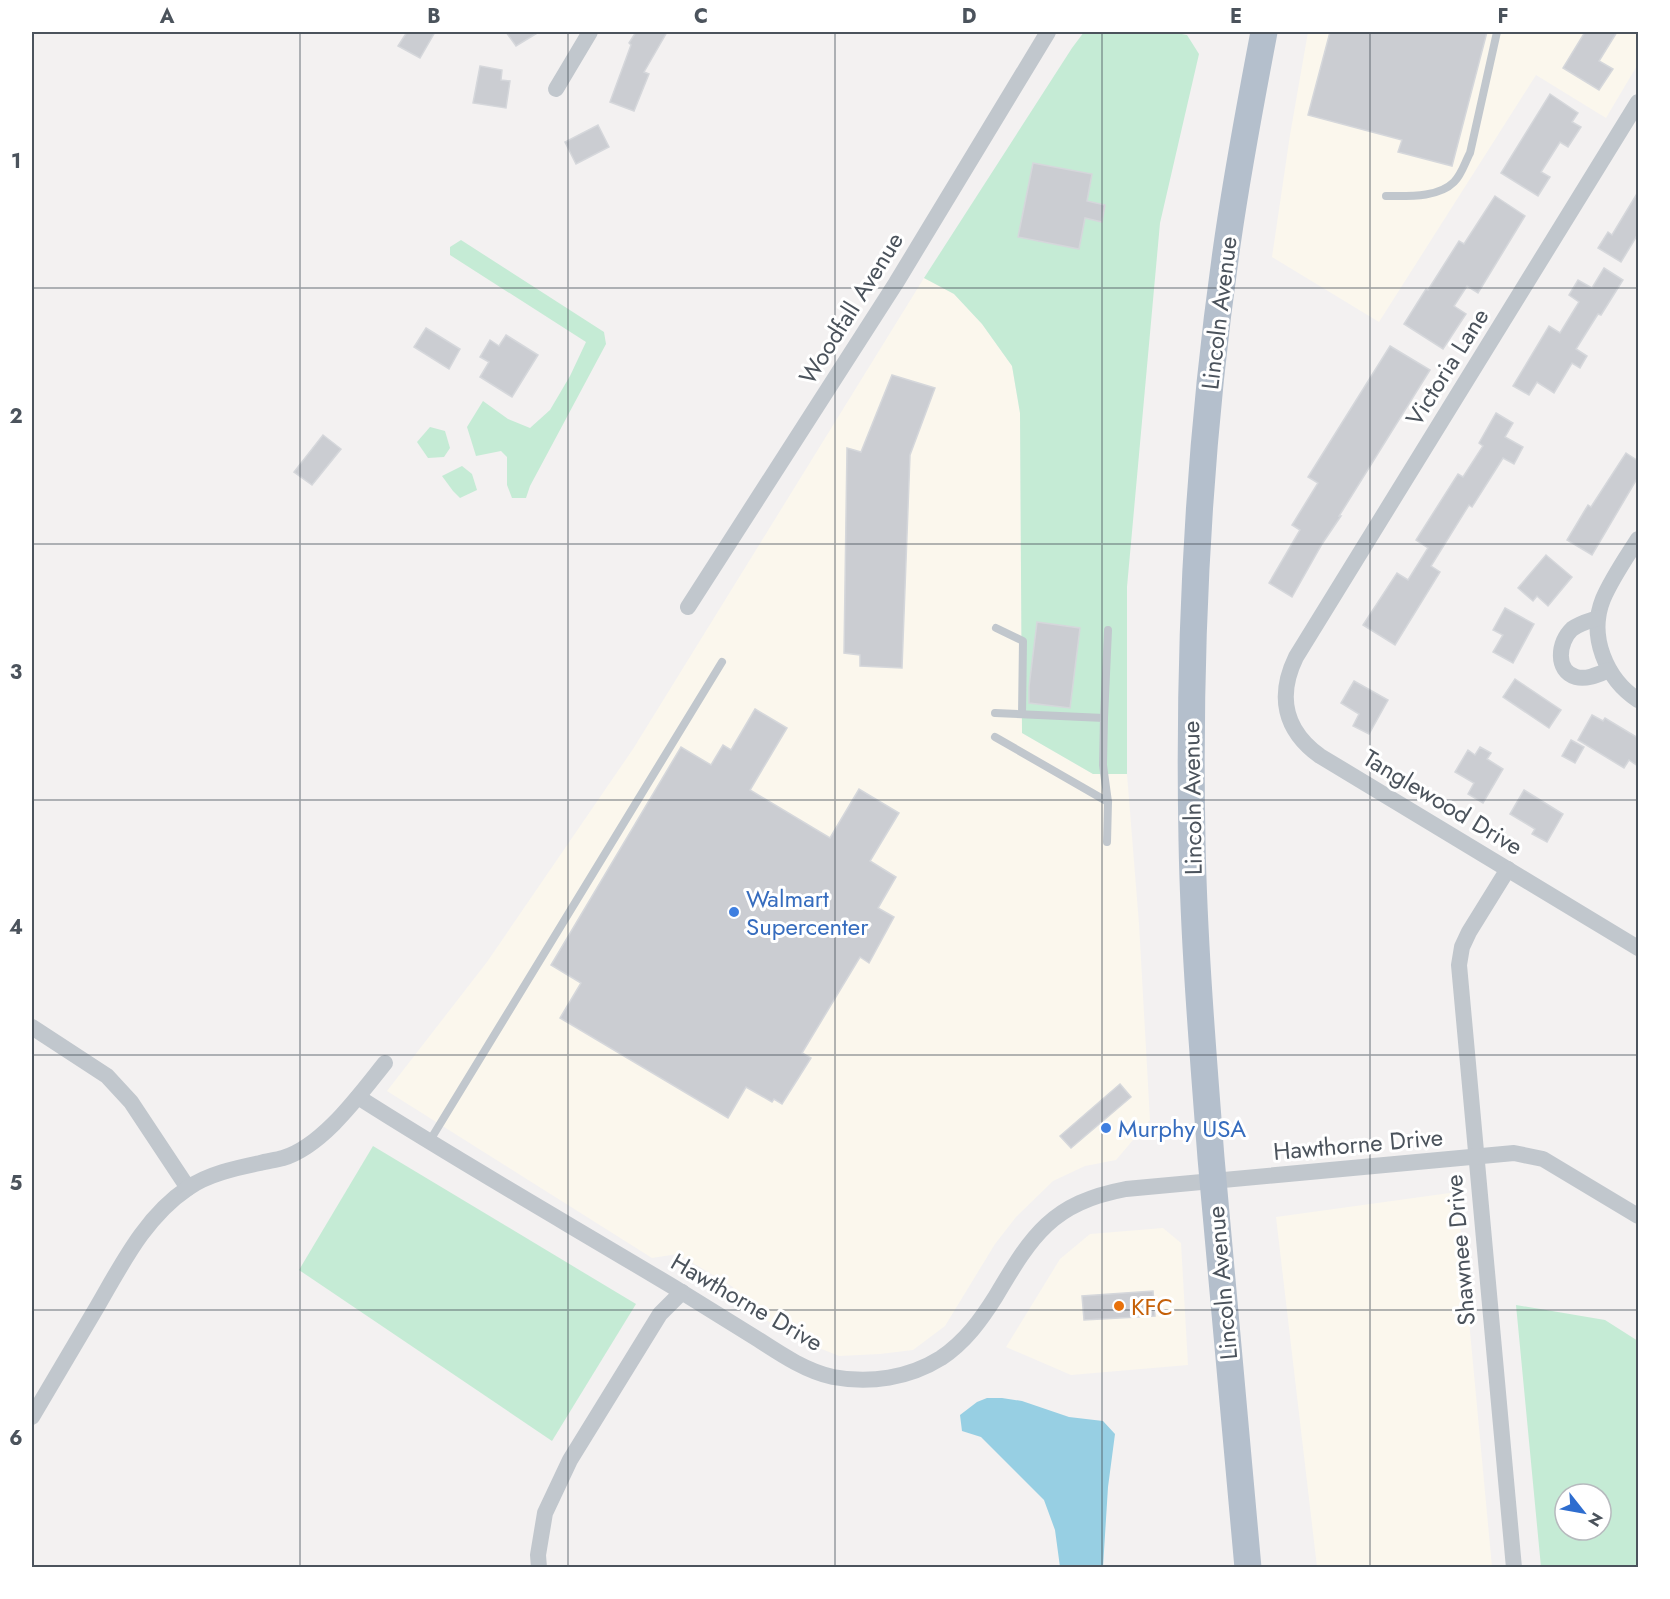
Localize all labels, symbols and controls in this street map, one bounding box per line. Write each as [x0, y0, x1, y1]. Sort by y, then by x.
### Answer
text: A [159, 2, 175, 31]
text: B [427, 2, 441, 31]
text: C [694, 2, 708, 31]
text: D [962, 2, 976, 31]
text: E [1230, 2, 1242, 31]
text: F [1497, 2, 1509, 31]
text: 1 [11, 147, 21, 176]
street label: Woodfall Avenue [790, 225, 912, 391]
street label: Lincoln Avenue [1192, 234, 1246, 392]
street label: Victoria Lane [1397, 301, 1497, 433]
text: 2 [9, 402, 23, 431]
text: 3 [10, 658, 22, 687]
street label: Lincoln Avenue [1173, 721, 1211, 875]
street label: Tanglewood Drive [1357, 741, 1529, 863]
place label: Walmart Supercenter [746, 881, 869, 944]
marker: Walmart Supercenter [727, 905, 741, 919]
text: 4 [9, 913, 23, 942]
place label: Murphy USA [1118, 1111, 1246, 1146]
street label: Hawthorne Drive [1272, 1119, 1444, 1169]
marker: Murphy USA [1099, 1121, 1113, 1135]
text: 5 [10, 1169, 23, 1198]
street label: Shawnee Drive [1436, 1173, 1484, 1327]
street label: Lincoln Avenue [1198, 1205, 1246, 1361]
street label: Hawthorne Drive [665, 1244, 829, 1360]
place label: KFC [1131, 1289, 1173, 1324]
marker: KFC [1112, 1299, 1126, 1313]
text: 6 [9, 1424, 23, 1453]
north arrow [1553, 1482, 1613, 1542]
text: N [1582, 1508, 1609, 1531]

